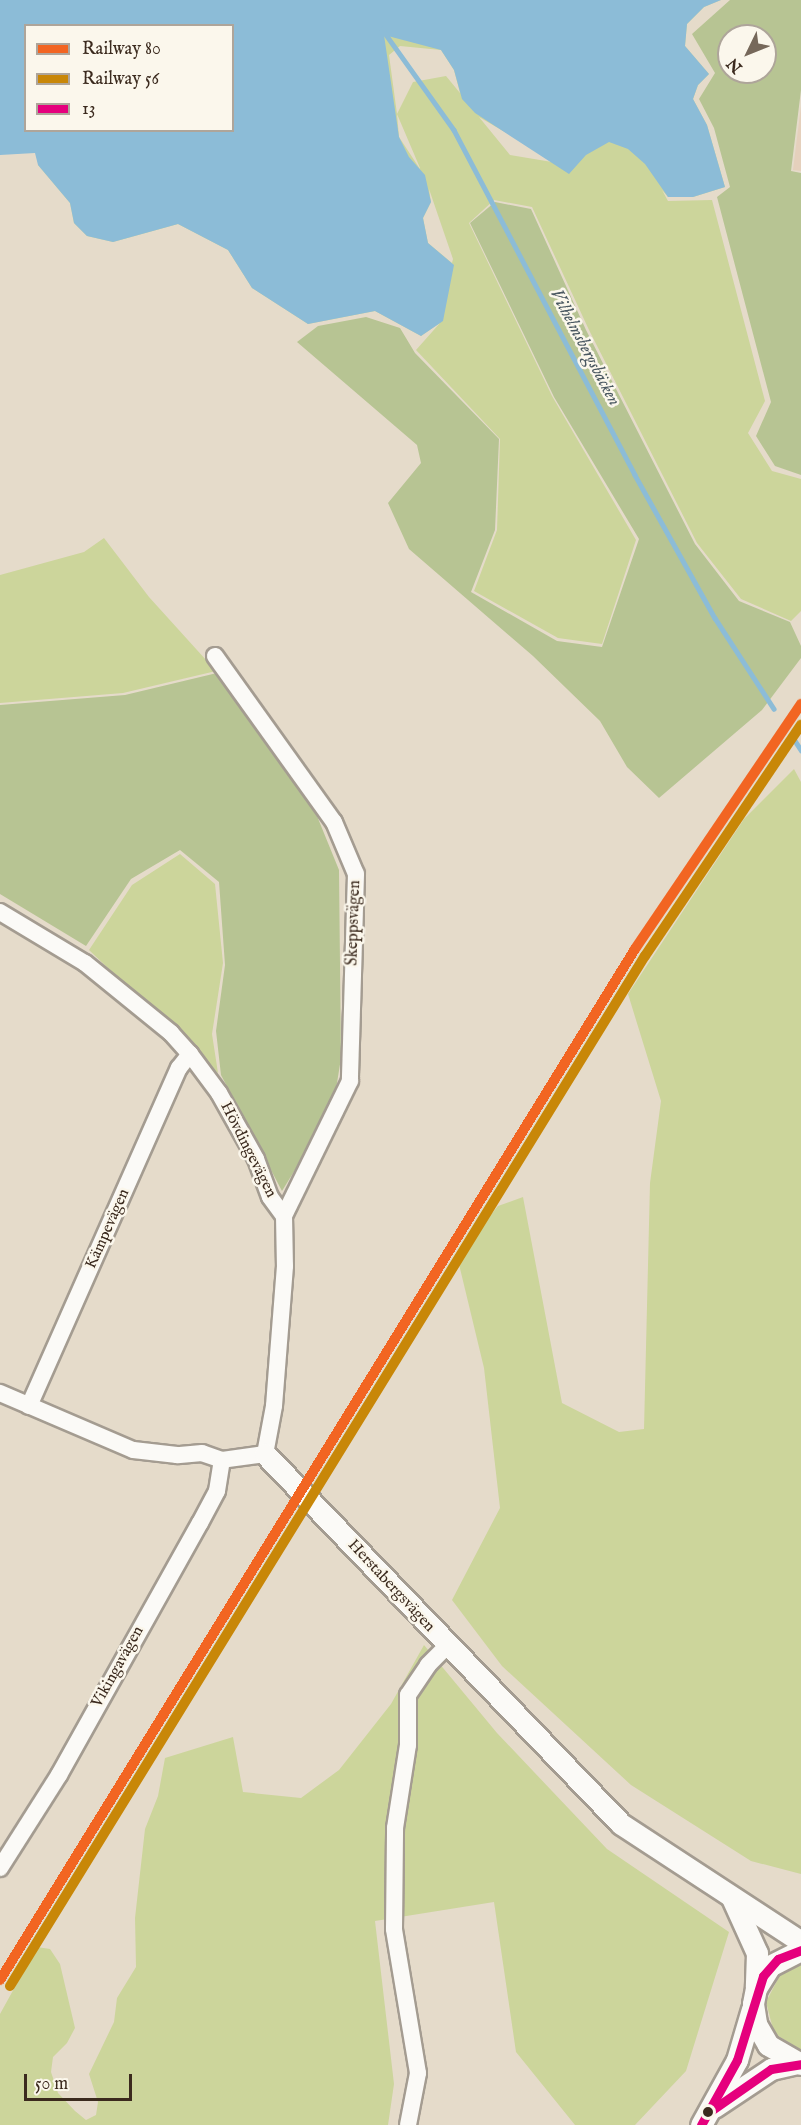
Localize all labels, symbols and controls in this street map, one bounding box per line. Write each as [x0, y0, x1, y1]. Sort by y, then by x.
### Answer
legend [24, 24, 234, 132]
north arrow [717, 24, 777, 84]
text: Railway 80 [82, 38, 161, 61]
text: N [723, 53, 747, 77]
text: Railway 56 [82, 68, 159, 91]
text: 13 [82, 98, 95, 121]
water label: Vilhelmsbergsbäcken [544, 286, 624, 410]
street label: Skeppsvägen [343, 880, 365, 966]
street label: Hövdingevägen [216, 1099, 280, 1201]
street label: Kämpevägen [82, 1186, 134, 1272]
street label: Herstabergsvägen [343, 1536, 439, 1636]
street label: Vikingavägen [88, 1623, 148, 1711]
scale bar [27, 2062, 135, 2100]
text: 50 m [35, 2073, 68, 2096]
unlabelled marker [702, 2106, 714, 2118]

